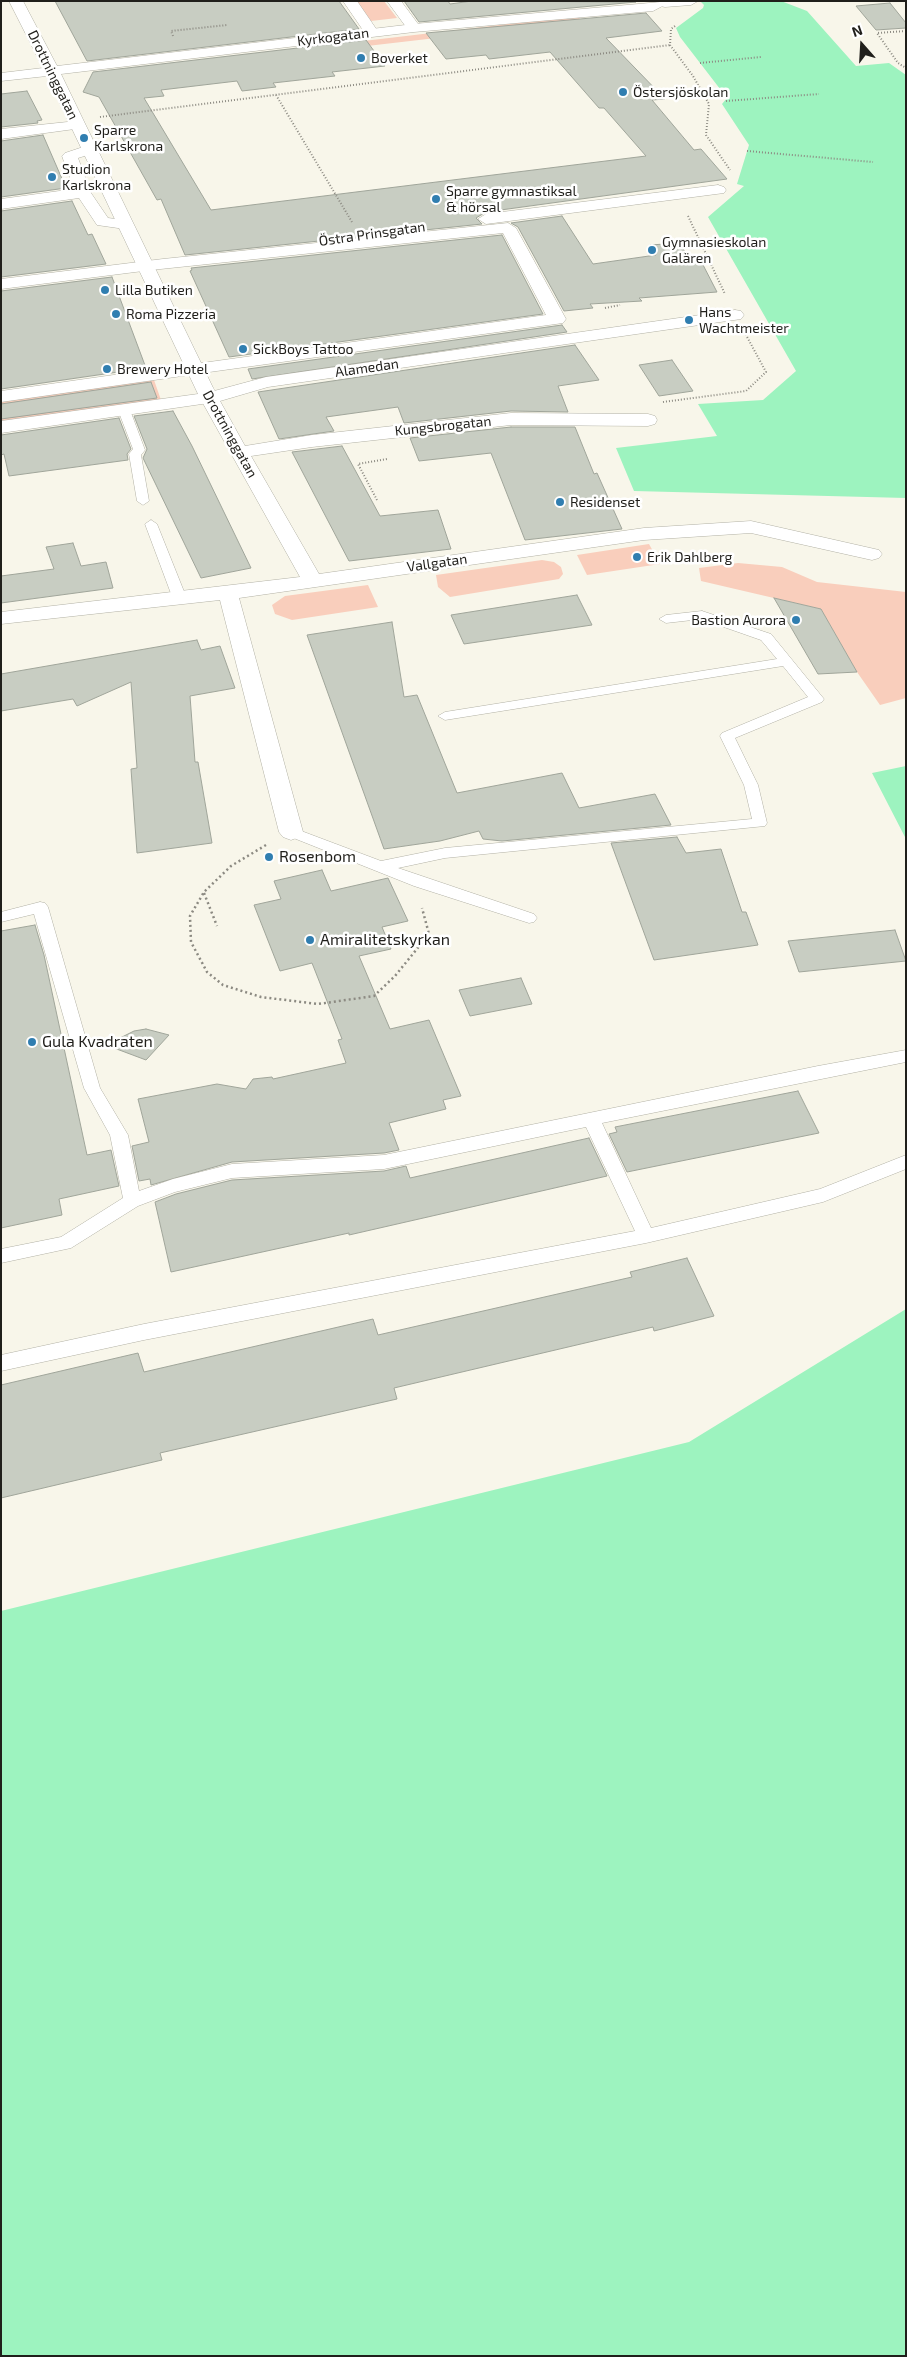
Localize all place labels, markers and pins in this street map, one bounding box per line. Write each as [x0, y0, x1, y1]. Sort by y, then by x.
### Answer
place label: Boverket [371, 50, 428, 66]
marker: Boverket [355, 52, 367, 64]
place label: Östersjöskolan [633, 84, 728, 100]
marker: Östersjöskolan [617, 86, 629, 98]
place label: Sparre Karlskrona [94, 122, 163, 154]
marker: Sparre Karlskrona [78, 132, 90, 144]
place label: Studion Karlskrona [62, 161, 131, 193]
marker: Studion Karlskrona [46, 171, 58, 183]
place label: Sparre gymnastiksal & hörsal [446, 183, 577, 216]
marker: Sparre gymnastiksal & hörsal [430, 193, 442, 205]
place label: Gymnasieskolan Galären [662, 234, 766, 266]
marker: Gymnasieskolan Galären [646, 244, 658, 256]
place label: Lilla Butiken [115, 282, 193, 298]
marker: Lilla Butiken [99, 284, 111, 296]
place label: Hans Wachtmeister [699, 304, 789, 336]
place label: Roma Pizzeria [126, 306, 216, 322]
marker: Roma Pizzeria [110, 308, 122, 320]
marker: Hans Wachtmeister [683, 314, 695, 326]
place label: SickBoys Tattoo [253, 341, 354, 357]
marker: SickBoys Tattoo [237, 343, 249, 355]
place label: Brewery Hotel [117, 361, 208, 377]
marker: Brewery Hotel [101, 363, 113, 375]
place label: Residenset [570, 494, 640, 510]
marker: Residenset [554, 496, 566, 508]
place label: Erik Dahlberg [647, 549, 732, 565]
marker: Erik Dahlberg [631, 551, 643, 563]
place label: Bastion Aurora [691, 612, 786, 628]
marker: Bastion Aurora [790, 614, 802, 626]
place label: Rosenbom [279, 847, 356, 867]
marker: Rosenbom [263, 851, 275, 863]
place label: Amiralitetskyrkan [320, 930, 450, 950]
marker: Amiralitetskyrkan [304, 934, 316, 946]
place label: Gula Kvadraten [42, 1032, 153, 1052]
marker: Gula Kvadraten [26, 1036, 38, 1048]

